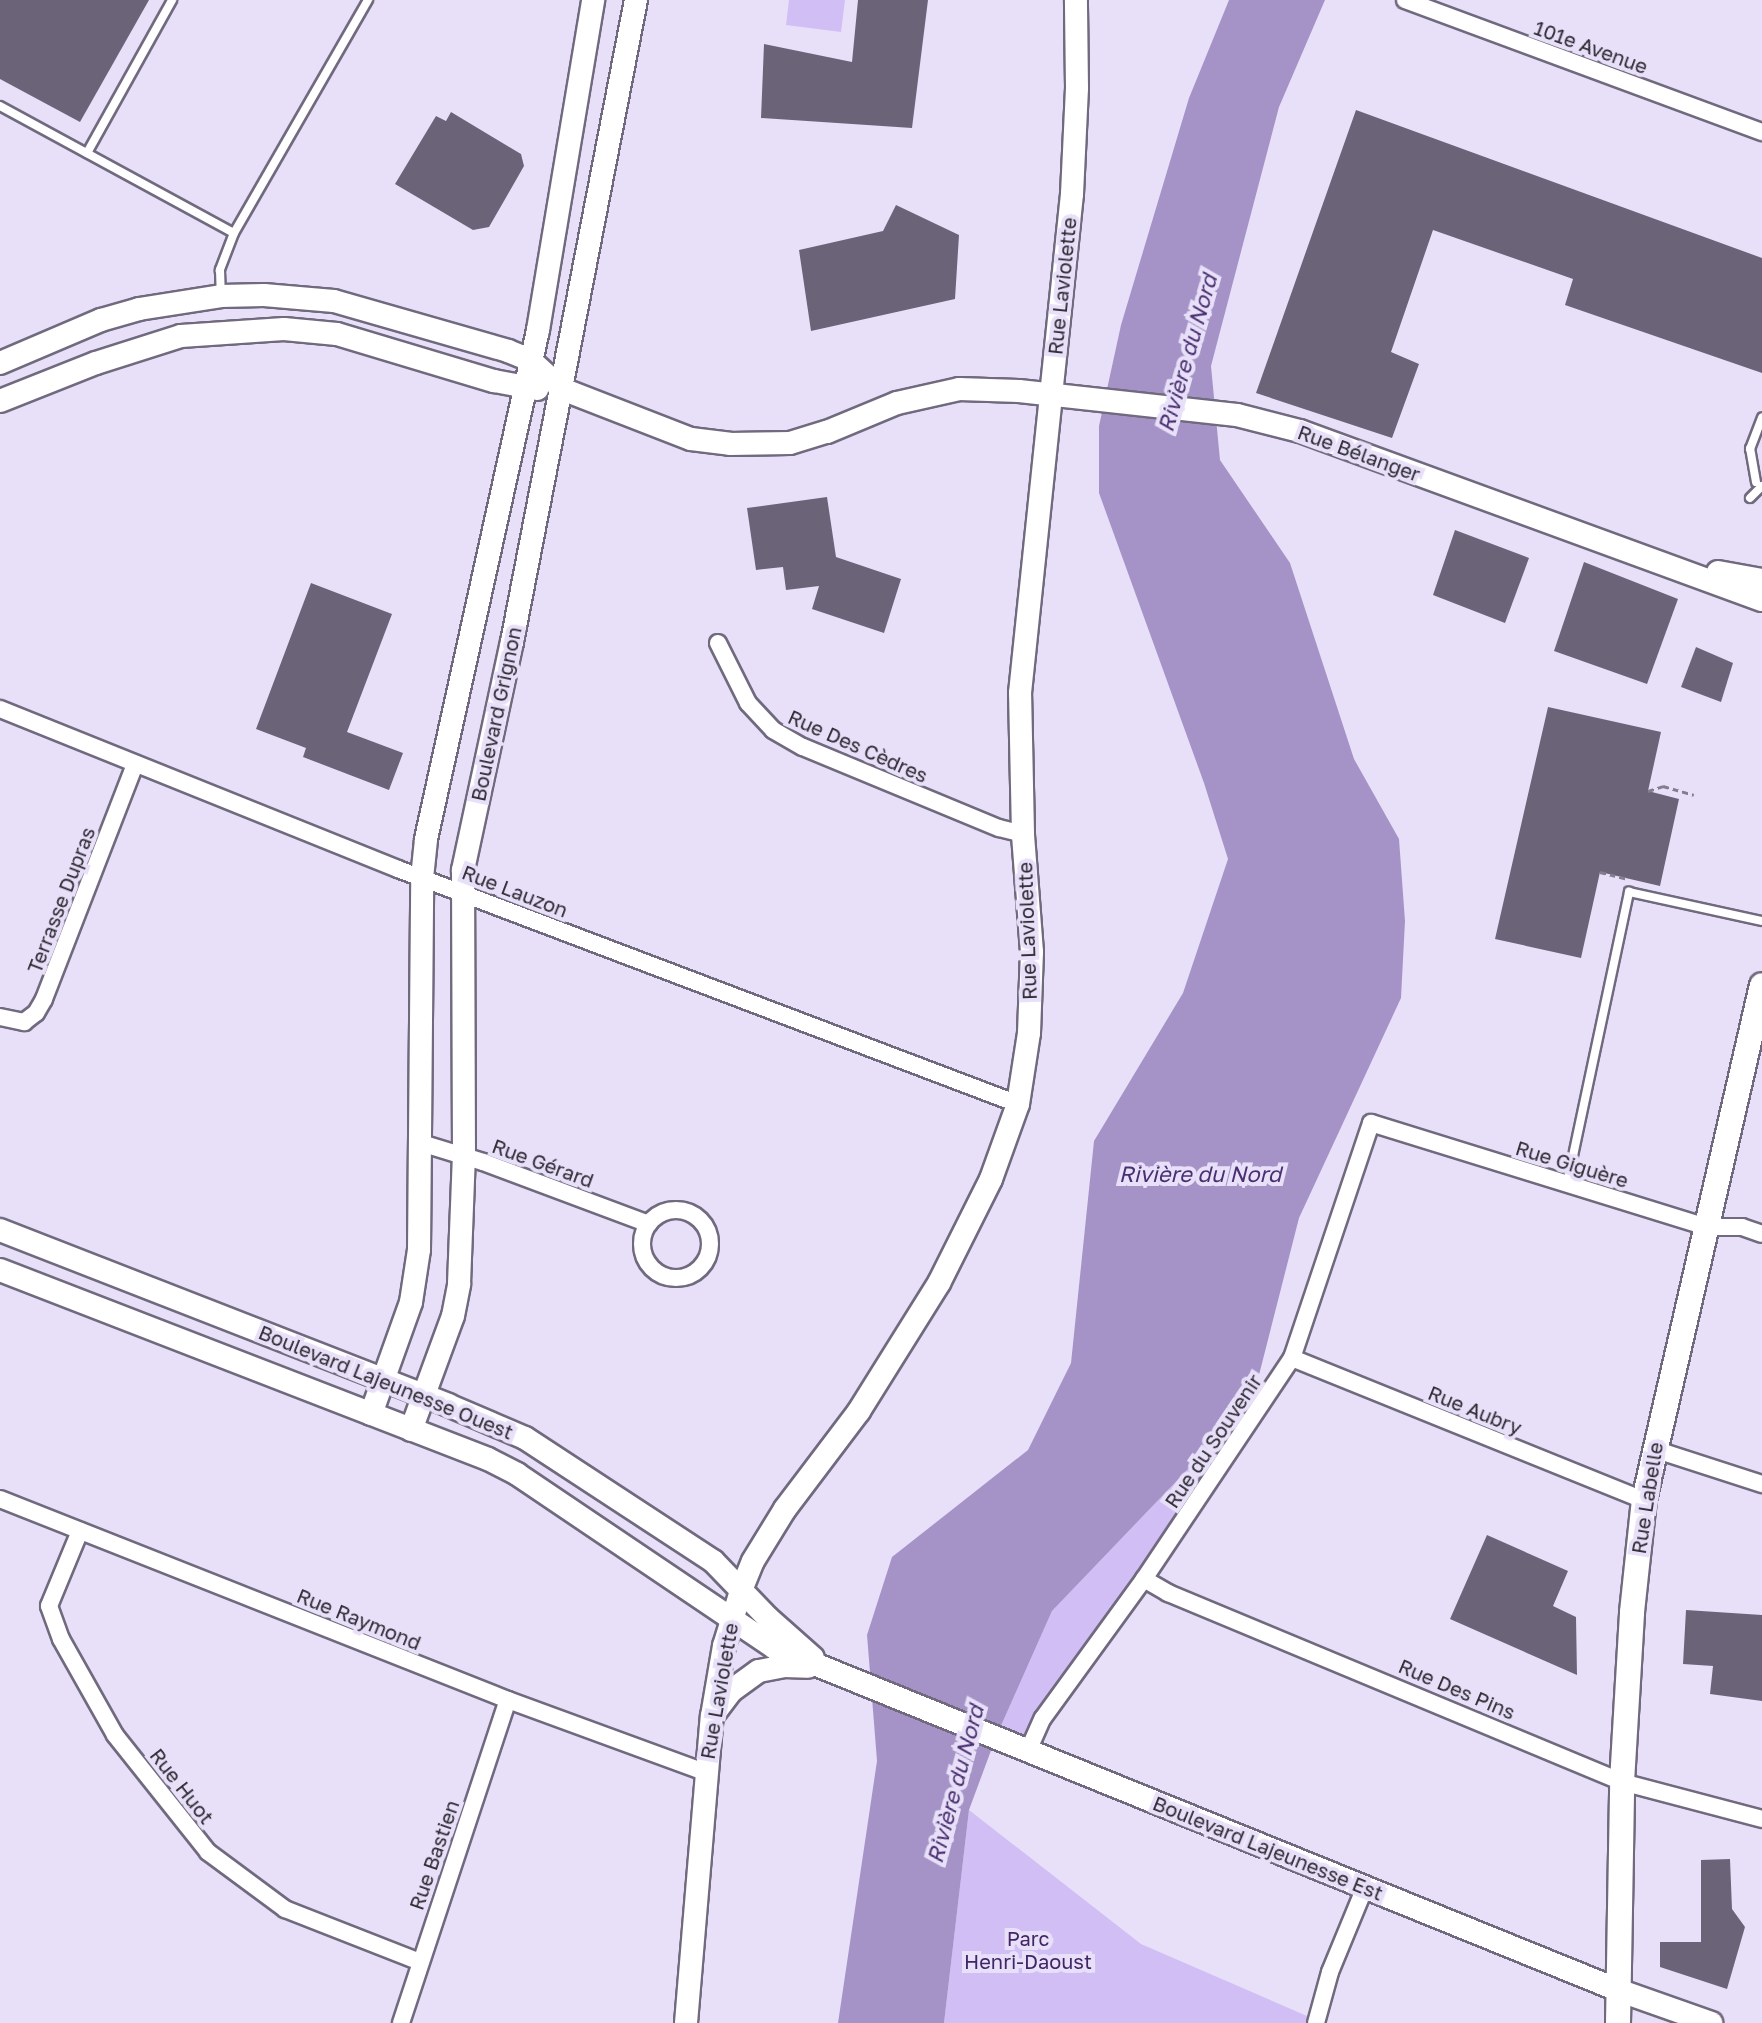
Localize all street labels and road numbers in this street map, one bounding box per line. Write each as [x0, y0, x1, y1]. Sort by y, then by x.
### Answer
street label: 101e Avenue [1531, 15, 1651, 79]
street label: Rue Laviolette [1043, 216, 1081, 356]
street label: Rue Bélanger [1294, 420, 1424, 486]
street label: Boulevard Grignon [466, 625, 526, 803]
street label: Rue Des Cèdres [784, 704, 932, 788]
street label: Terrasse Dupras [22, 824, 100, 976]
street label: Rue Lauzon [459, 860, 571, 922]
street label: Rue Laviolette [1013, 862, 1041, 1000]
street label: Rue Gérard [489, 1134, 597, 1192]
street label: Rue Giguère [1513, 1135, 1631, 1193]
street label: Boulevard Lajeunesse Ouest [255, 1320, 517, 1444]
street label: Rue du Souvenir [1159, 1370, 1267, 1512]
street label: Rue Aubry [1425, 1380, 1525, 1440]
street label: Rue Labelle [1626, 1440, 1668, 1556]
street label: Rue Raymond [293, 1583, 425, 1655]
street label: Rue Laviolette [695, 1621, 743, 1761]
street label: Rue Des Pins [1395, 1654, 1519, 1724]
street label: Rue Huot [145, 1743, 219, 1829]
street label: Boulevard Lajeunesse Est [1149, 1791, 1387, 1905]
street label: Rue Bastien [404, 1797, 464, 1913]

